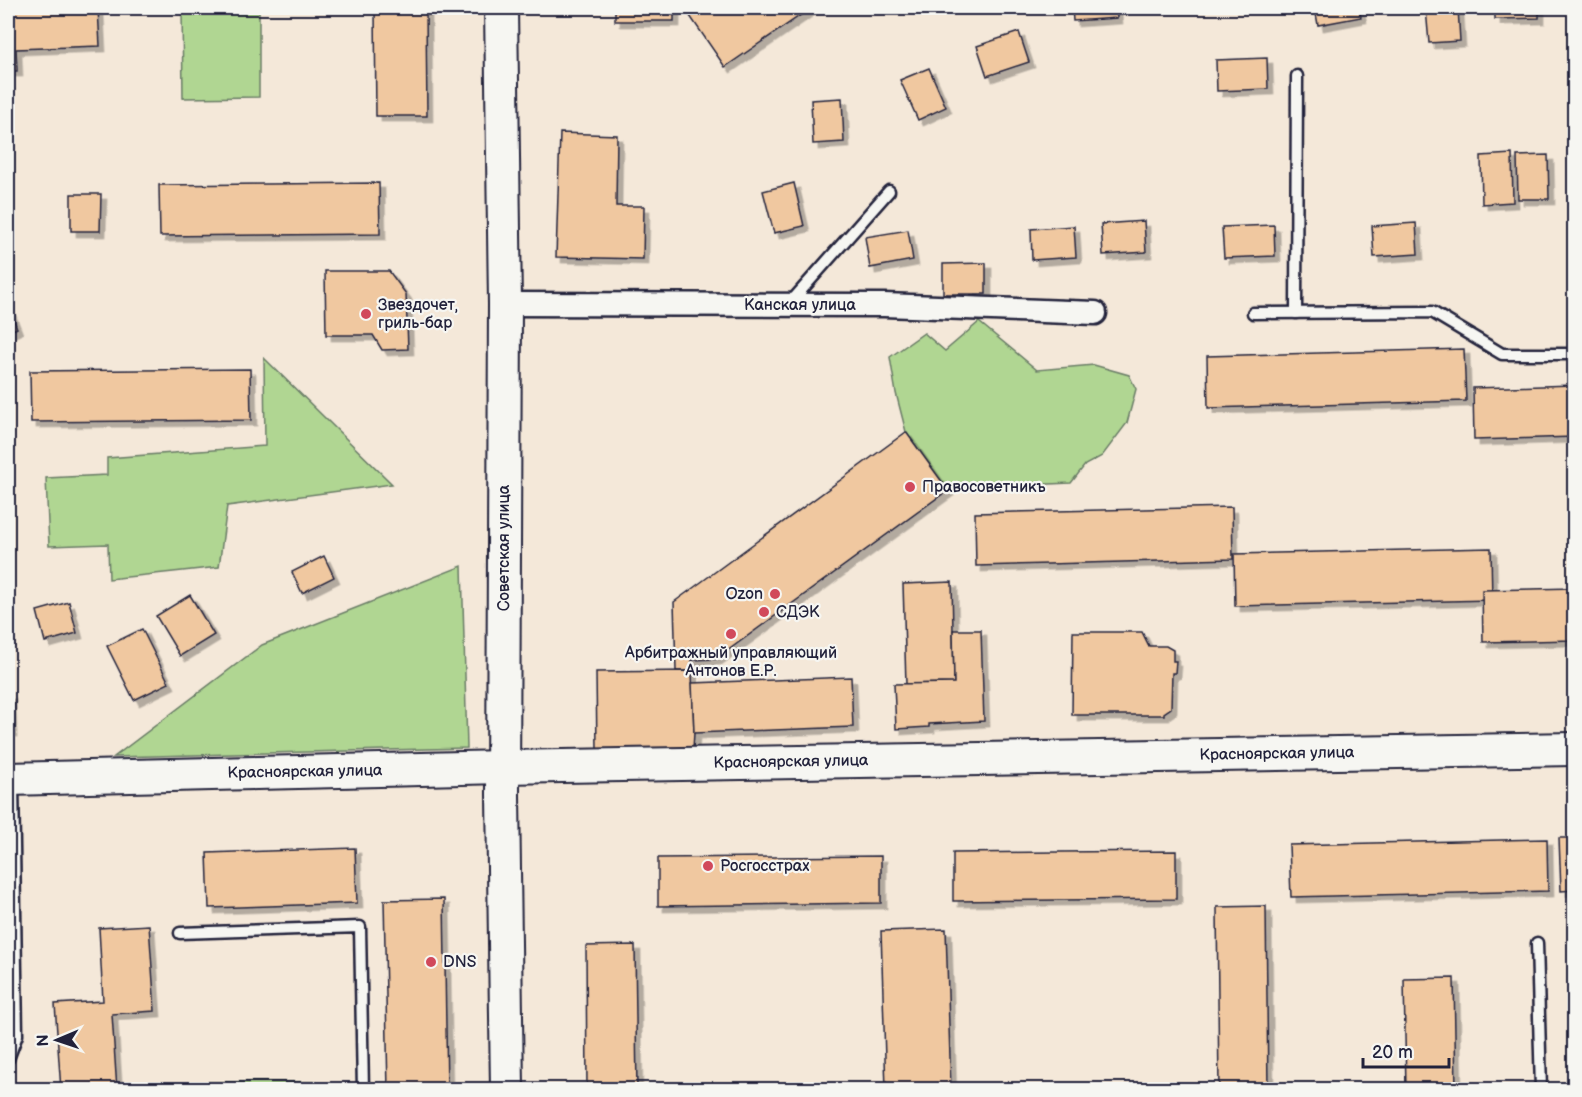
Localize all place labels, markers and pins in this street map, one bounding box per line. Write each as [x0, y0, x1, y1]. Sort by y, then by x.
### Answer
place label: Звездочет, гриль-бар [378, 296, 458, 333]
marker: Звездочет, гриль-бар [359, 307, 373, 321]
place label: Правосоветникъ [922, 478, 1046, 497]
marker: Правосоветникъ [903, 480, 917, 494]
place label: Ozon [725, 585, 763, 604]
marker: Ozon [768, 587, 782, 601]
place label: СДЭК [776, 603, 820, 622]
marker: СДЭК [757, 605, 771, 619]
marker: Арбитражный управляющий Антонов Е.Р. [724, 627, 738, 641]
place label: Арбитражный управляющий Антонов Е.Р. [624, 644, 837, 681]
place label: Росгосстрах [720, 857, 809, 876]
marker: Росгосстрах [701, 859, 715, 873]
place label: DNS [443, 953, 476, 972]
marker: DNS [424, 955, 438, 969]

